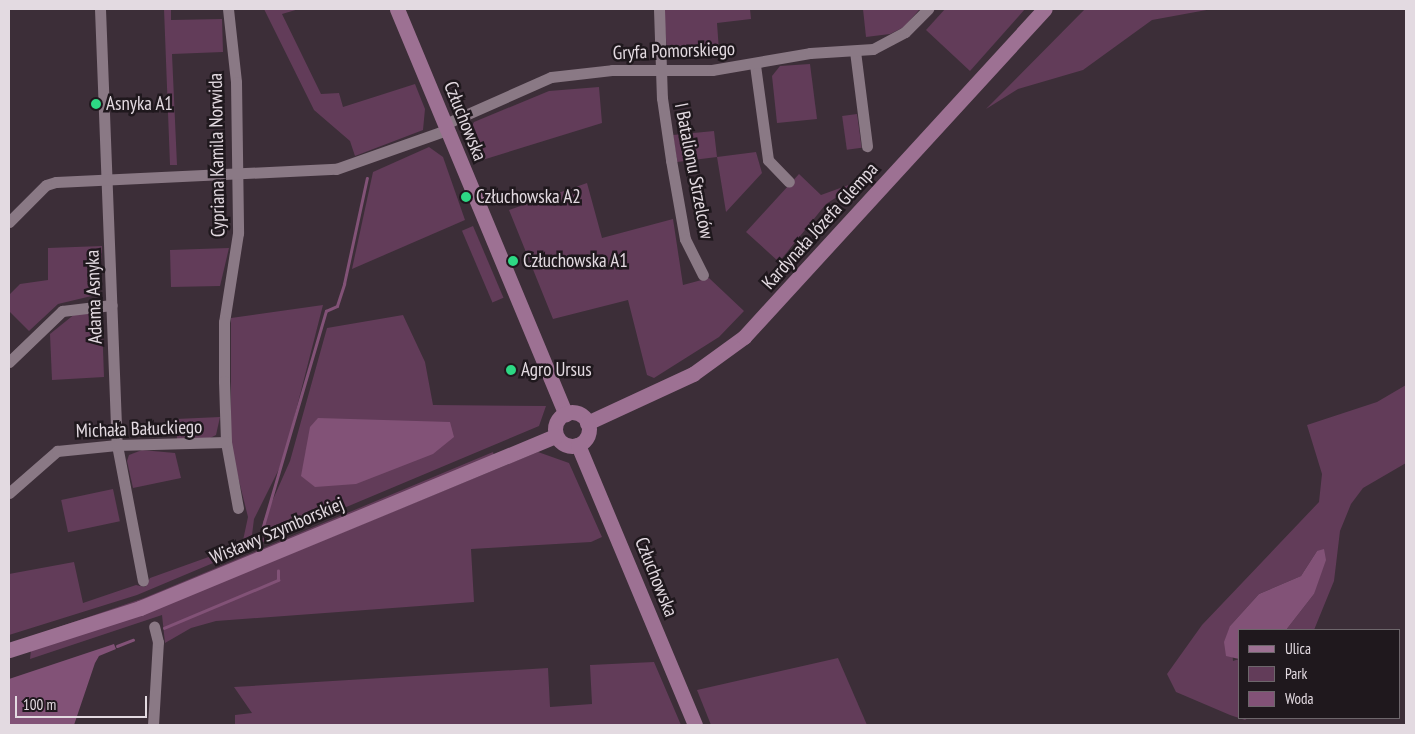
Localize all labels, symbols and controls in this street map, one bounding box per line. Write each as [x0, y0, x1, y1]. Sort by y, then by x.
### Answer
street label: Gryfa Pomorskiego [613, 37, 735, 65]
street label: Cypriana Kamila Norwida [204, 73, 230, 237]
street label: Człuchowska [439, 78, 491, 164]
place label: Asnyka A1 [106, 93, 173, 115]
marker: Asnyka A1 [90, 98, 102, 110]
street label: I Batalionu Strzelców [670, 101, 718, 241]
street label: Kardynała Józefa Glempa [757, 158, 883, 294]
place label: Człuchowska A2 [476, 186, 581, 208]
marker: Człuchowska A2 [460, 191, 472, 203]
street label: Adama Asnyka [81, 249, 107, 345]
place label: Człuchowska A1 [523, 250, 628, 272]
marker: Człuchowska A1 [507, 255, 519, 267]
place label: Agro Ursus [521, 359, 592, 381]
marker: Agro Ursus [505, 364, 517, 376]
street label: Michała Bałuckiego [75, 415, 203, 443]
street label: Wisławy Szymborskiej [206, 492, 348, 570]
street label: Człuchowska [630, 534, 682, 620]
legend [1238, 629, 1400, 719]
text: Ulica [1285, 639, 1311, 658]
text: Park [1285, 664, 1307, 683]
scale bar [18, 686, 150, 718]
text: Woda [1285, 689, 1314, 708]
text: 100 m [23, 695, 56, 714]

